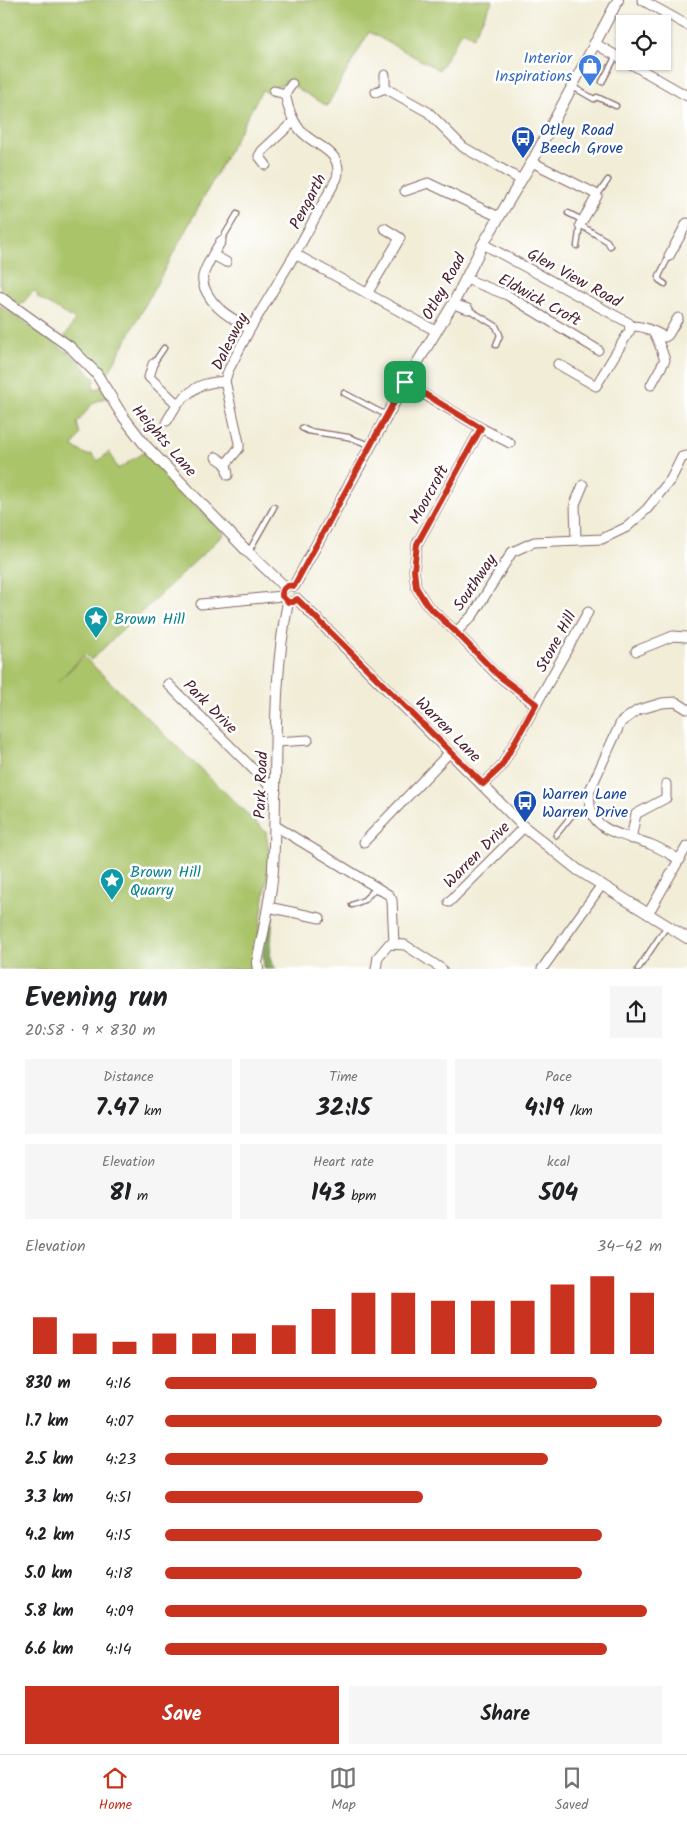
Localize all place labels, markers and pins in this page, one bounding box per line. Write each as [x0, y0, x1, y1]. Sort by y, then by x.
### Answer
place label: Interior Inspirations [495, 46, 574, 89]
shop icon: Interior Inspirations [577, 53, 603, 87]
place label: Otley Road Beech Grove [540, 118, 623, 161]
bus stop icon: Otley Road Beech Grove [510, 125, 536, 159]
pin [384, 361, 426, 403]
place icon: Brown Hill [83, 605, 109, 639]
place label: Brown Hill [114, 607, 185, 632]
place label: Warren Lane Warren Drive [542, 782, 628, 825]
bus stop icon: Warren Lane Warren Drive [512, 789, 538, 823]
place label: Brown Hill Quarry [130, 860, 201, 903]
place icon: Brown Hill Quarry [99, 867, 125, 901]

